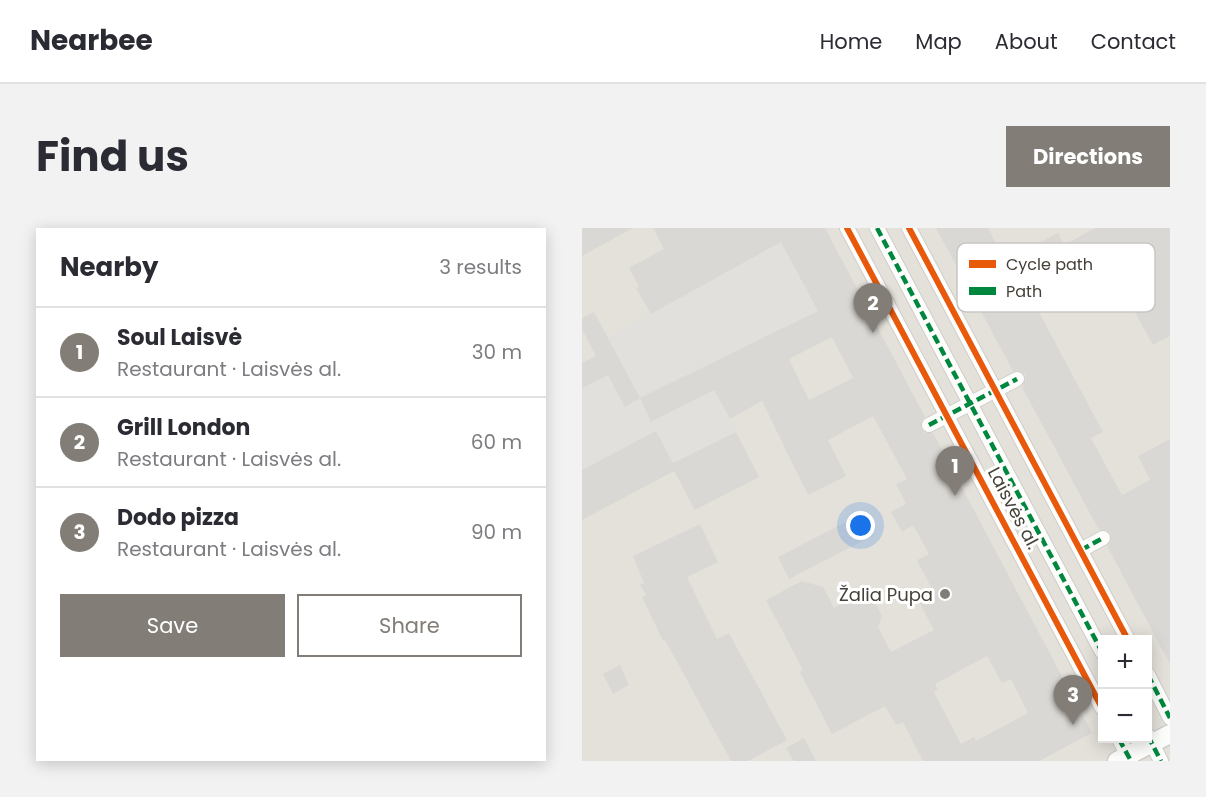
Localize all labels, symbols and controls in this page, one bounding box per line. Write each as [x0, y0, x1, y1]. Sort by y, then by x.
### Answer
text: Nearbee [30, 21, 153, 60]
text: Home [820, 27, 882, 56]
text: Map [915, 27, 962, 56]
text: About [995, 27, 1058, 56]
text: Contact [1091, 27, 1176, 56]
button: Directions [1006, 126, 1170, 187]
text: Find us [36, 127, 189, 186]
legend [957, 243, 1155, 312]
text: Nearby [60, 249, 158, 285]
text: 3 results [439, 253, 522, 281]
text: Cycle path [1006, 253, 1093, 276]
text: Path [1006, 280, 1042, 303]
pin: 2 [854, 284, 892, 333]
text: Soul Laisvė [117, 322, 242, 353]
text: 1 [76, 338, 83, 366]
text: 30 m [472, 338, 522, 366]
text: Restaurant · Laisvės al. [117, 355, 341, 383]
text: Grill London [117, 412, 250, 443]
text: 2 [74, 428, 85, 456]
text: 60 m [471, 428, 522, 456]
text: Restaurant · Laisvės al. [117, 445, 341, 473]
pin: 1 [936, 446, 974, 496]
street label: Laisvės al. [982, 463, 1046, 553]
text: Dodo pizza [117, 502, 239, 533]
your location [846, 511, 875, 540]
text: 3 [73, 518, 86, 546]
text: 90 m [471, 518, 522, 546]
text: Restaurant · Laisvės al. [117, 535, 341, 563]
place label: Žalia Pupa [839, 582, 933, 607]
marker: Žalia Pupa [938, 587, 952, 601]
button: Save [60, 594, 285, 657]
button: Share [297, 594, 522, 657]
map controls [1098, 635, 1152, 743]
button: + [1098, 635, 1152, 689]
pin: 3 [1054, 676, 1092, 725]
button: − [1098, 689, 1152, 743]

